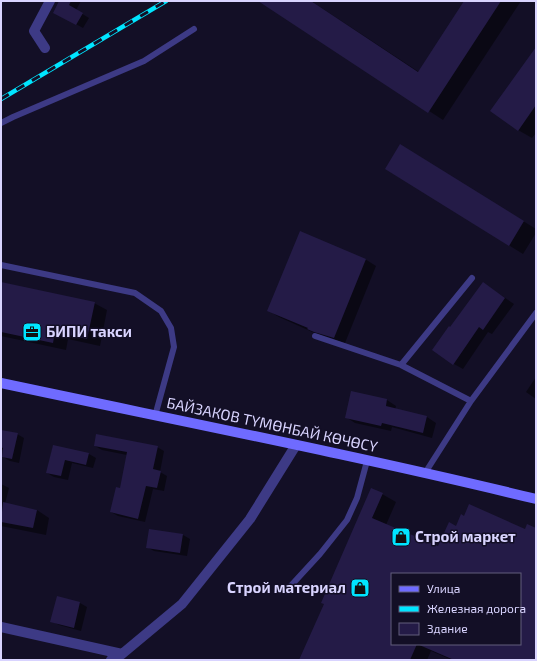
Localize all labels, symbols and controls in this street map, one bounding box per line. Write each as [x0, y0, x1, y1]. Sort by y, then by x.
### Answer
office icon: БИПИ такси [21, 321, 43, 343]
place label: БИПИ такси [46, 322, 132, 340]
street label: БАЙЗАКОВ ТҮМӨНБАЙ КӨЧӨСҮ [165, 393, 380, 455]
shop icon: Строй маркет [390, 526, 412, 548]
place label: Строй маркет [415, 527, 516, 545]
legend [391, 573, 521, 645]
shop icon: Строй материал [349, 577, 371, 599]
place label: Строй материал [227, 578, 346, 596]
text: Улица [427, 581, 460, 595]
text: Железная дорога [427, 601, 526, 615]
text: Здание [427, 621, 468, 635]

